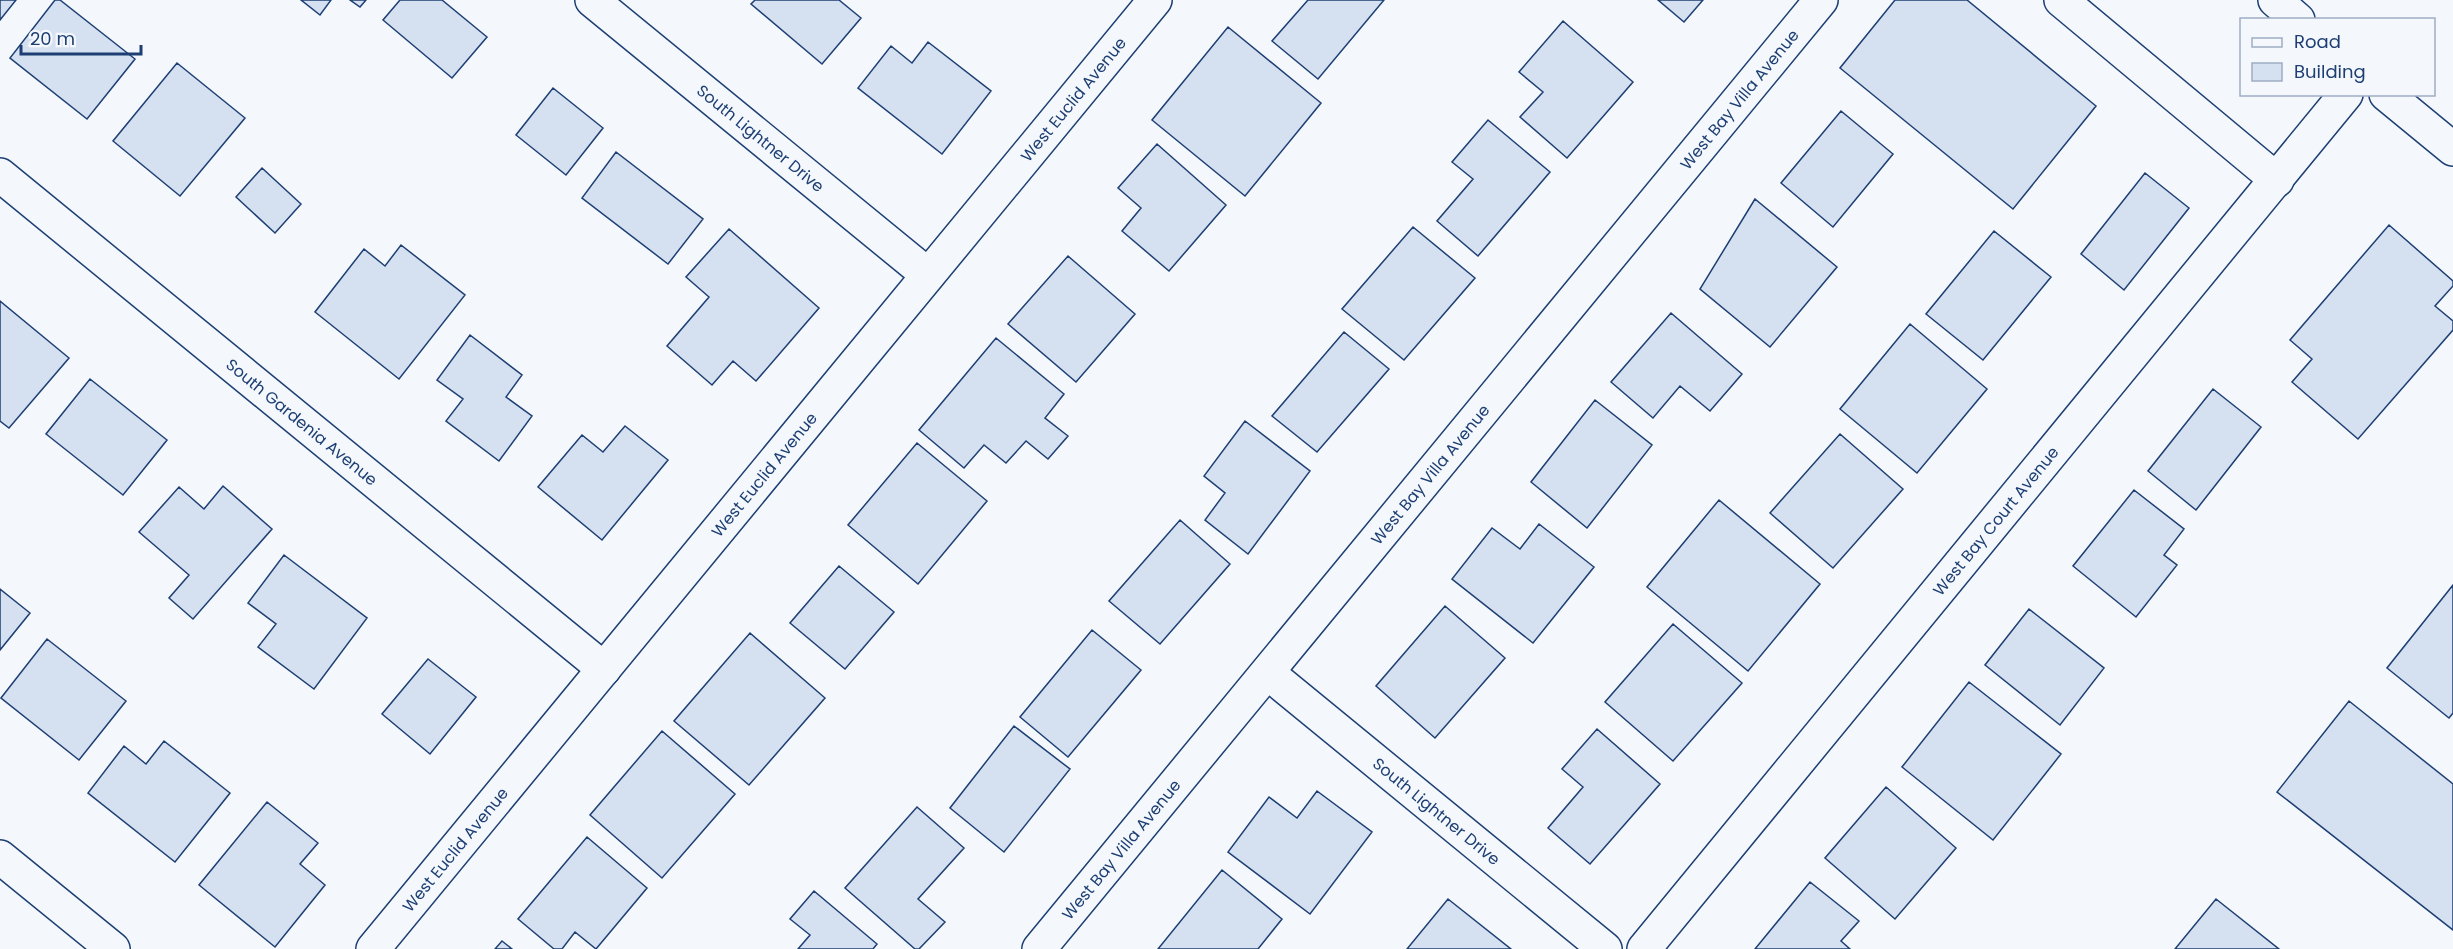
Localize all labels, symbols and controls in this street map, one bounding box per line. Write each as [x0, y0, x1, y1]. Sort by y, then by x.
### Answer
scale bar [21, 18, 141, 56]
legend [2240, 18, 2435, 96]
street label: West Bay Villa Avenue [1675, 24, 1804, 175]
text: 20 m [30, 26, 75, 51]
text: Road [2294, 29, 2341, 54]
street label: West Euclid Avenue [1015, 32, 1132, 167]
text: Building [2294, 59, 2366, 84]
street label: South Lightner Drive [692, 79, 829, 198]
street label: South Gardenia Avenue [221, 353, 382, 491]
street label: West Bay Villa Avenue [1366, 399, 1495, 550]
street label: West Euclid Avenue [706, 407, 823, 542]
street label: West Bay Court Avenue [1928, 442, 2064, 601]
street label: South Lightner Drive [1368, 752, 1505, 871]
street label: West Bay Villa Avenue [1057, 775, 1186, 925]
street label: West Euclid Avenue [397, 782, 514, 917]

